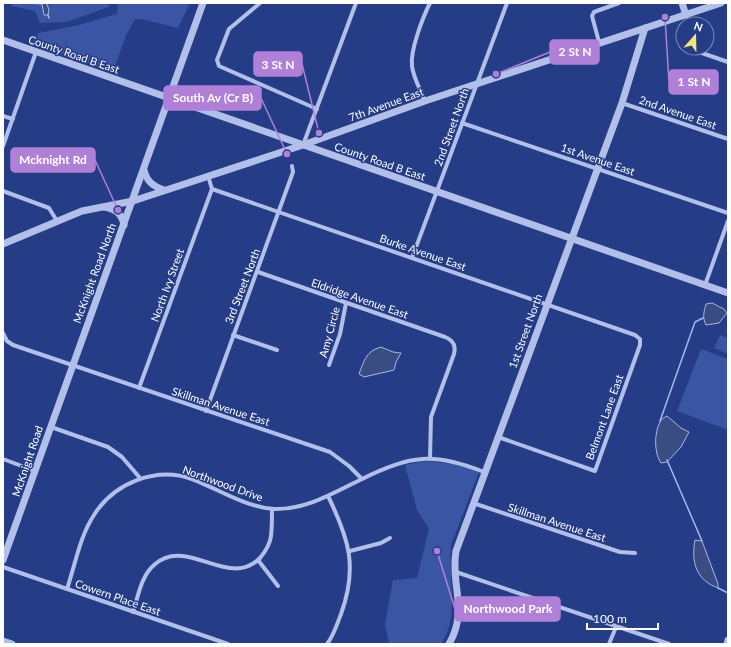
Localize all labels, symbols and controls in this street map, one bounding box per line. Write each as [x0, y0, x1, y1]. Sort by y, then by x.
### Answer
north arrow [675, 16, 715, 56]
text: N [692, 19, 705, 34]
street label: County Road B East [27, 32, 121, 76]
callout: 2 St N [550, 40, 599, 64]
text: 2 St N [559, 44, 591, 59]
callout: 3 St N [254, 52, 302, 76]
text: 3 St N [262, 57, 294, 72]
callout: 1 St N [669, 70, 718, 94]
text: 1 St N [678, 74, 710, 89]
street label: 7th Avenue East [347, 84, 425, 124]
callout: South Av (Cr B) [164, 86, 261, 110]
street label: 2nd Street North [431, 86, 471, 168]
text: South Av (Cr B) [173, 90, 253, 105]
street label: 2nd Avenue East [638, 93, 718, 131]
street label: County Road B East [333, 139, 427, 183]
street label: 1st Avenue East [559, 140, 637, 178]
callout: Mcknight Rd [11, 148, 95, 172]
text: Mcknight Rd [19, 152, 87, 167]
street label: McKnight Road North [70, 221, 118, 325]
street label: Burke Avenue East [378, 231, 468, 273]
street label: North Ivy Street [148, 246, 186, 323]
street label: 3rd Street North [222, 247, 262, 325]
street label: Eldridge Avenue East [310, 275, 410, 321]
street label: 1st Street North [506, 292, 544, 370]
street label: Amy Circle [316, 305, 342, 359]
street label: Belmont Lane East [583, 373, 625, 461]
street label: Skillman Avenue East [170, 384, 272, 428]
street label: McKnight Road [9, 424, 45, 498]
street label: Northwood Drive [181, 462, 265, 504]
street label: Skillman Avenue East [506, 500, 608, 544]
street label: Cowern Place East [74, 576, 163, 618]
callout: Northwood Park [455, 597, 560, 621]
text: Northwood Park [464, 601, 553, 616]
scale bar [587, 605, 658, 631]
text: 100 m [593, 611, 627, 626]

